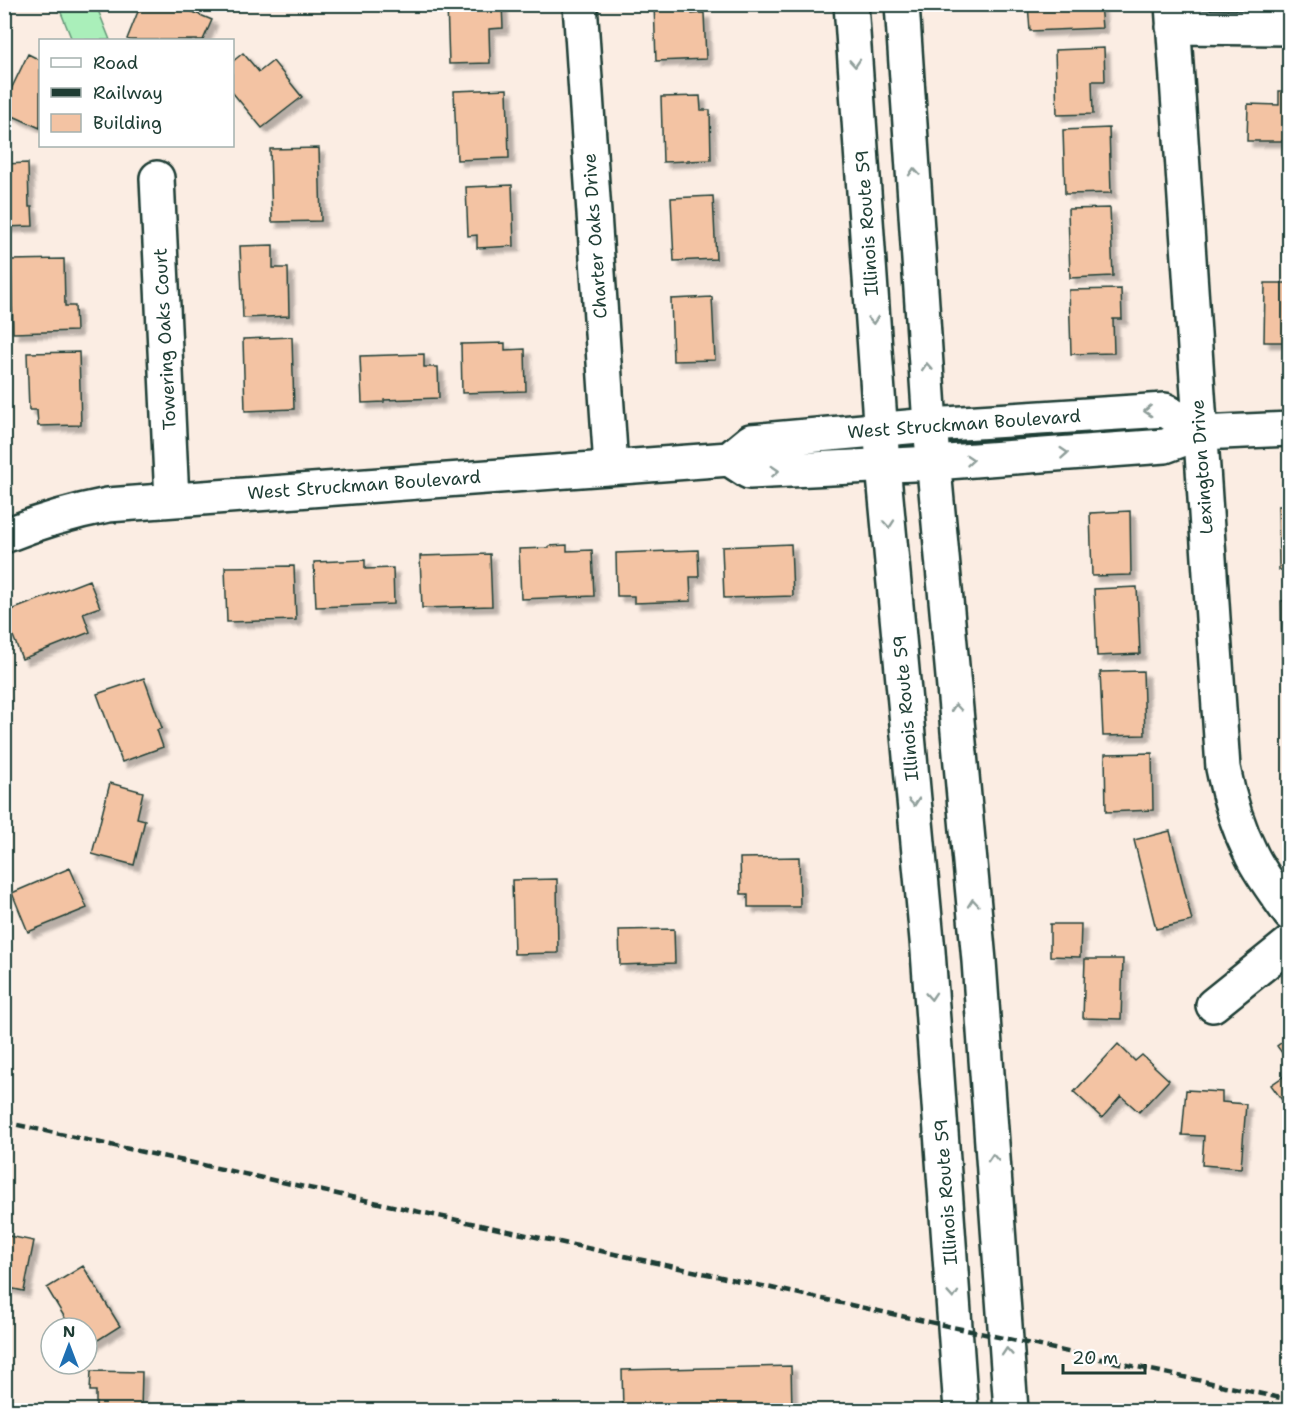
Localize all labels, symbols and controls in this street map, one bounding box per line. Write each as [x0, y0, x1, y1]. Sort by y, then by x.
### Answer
legend [39, 39, 234, 147]
text: Road [93, 51, 138, 75]
one-way arrow [849, 58, 862, 67]
text: Railway [93, 81, 163, 105]
text: Building [93, 111, 162, 135]
street label: Illinois Route 59 [850, 149, 884, 297]
street label: Charter Oaks Drive [577, 152, 613, 320]
one-way arrow [907, 168, 920, 177]
street label: Towering Oaks Court [148, 247, 182, 431]
one-way arrow [867, 316, 880, 325]
one-way arrow [920, 363, 933, 372]
street label: Lexington Drive [1185, 399, 1219, 535]
street label: West Struckman Boulevard [846, 404, 1082, 444]
one-way arrow [1143, 405, 1152, 418]
one-way arrow [1060, 447, 1069, 460]
one-way arrow [965, 454, 974, 467]
street label: West Struckman Boulevard [246, 465, 482, 505]
one-way arrow [771, 465, 780, 478]
one-way arrow [882, 519, 895, 528]
street label: Illinois Route 59 [888, 634, 924, 782]
one-way arrow [950, 704, 963, 713]
one-way arrow [907, 797, 920, 806]
one-way arrow [967, 898, 980, 907]
one-way arrow [925, 991, 938, 1000]
street label: Illinois Route 59 [929, 1118, 963, 1266]
one-way arrow [987, 1153, 1000, 1162]
one-way arrow [946, 1290, 959, 1299]
north arrow [39, 1316, 99, 1376]
text: N [63, 1321, 75, 1342]
scale bar [1063, 1337, 1146, 1375]
text: 20 m [1072, 1346, 1118, 1370]
one-way arrow [1001, 1348, 1014, 1357]

